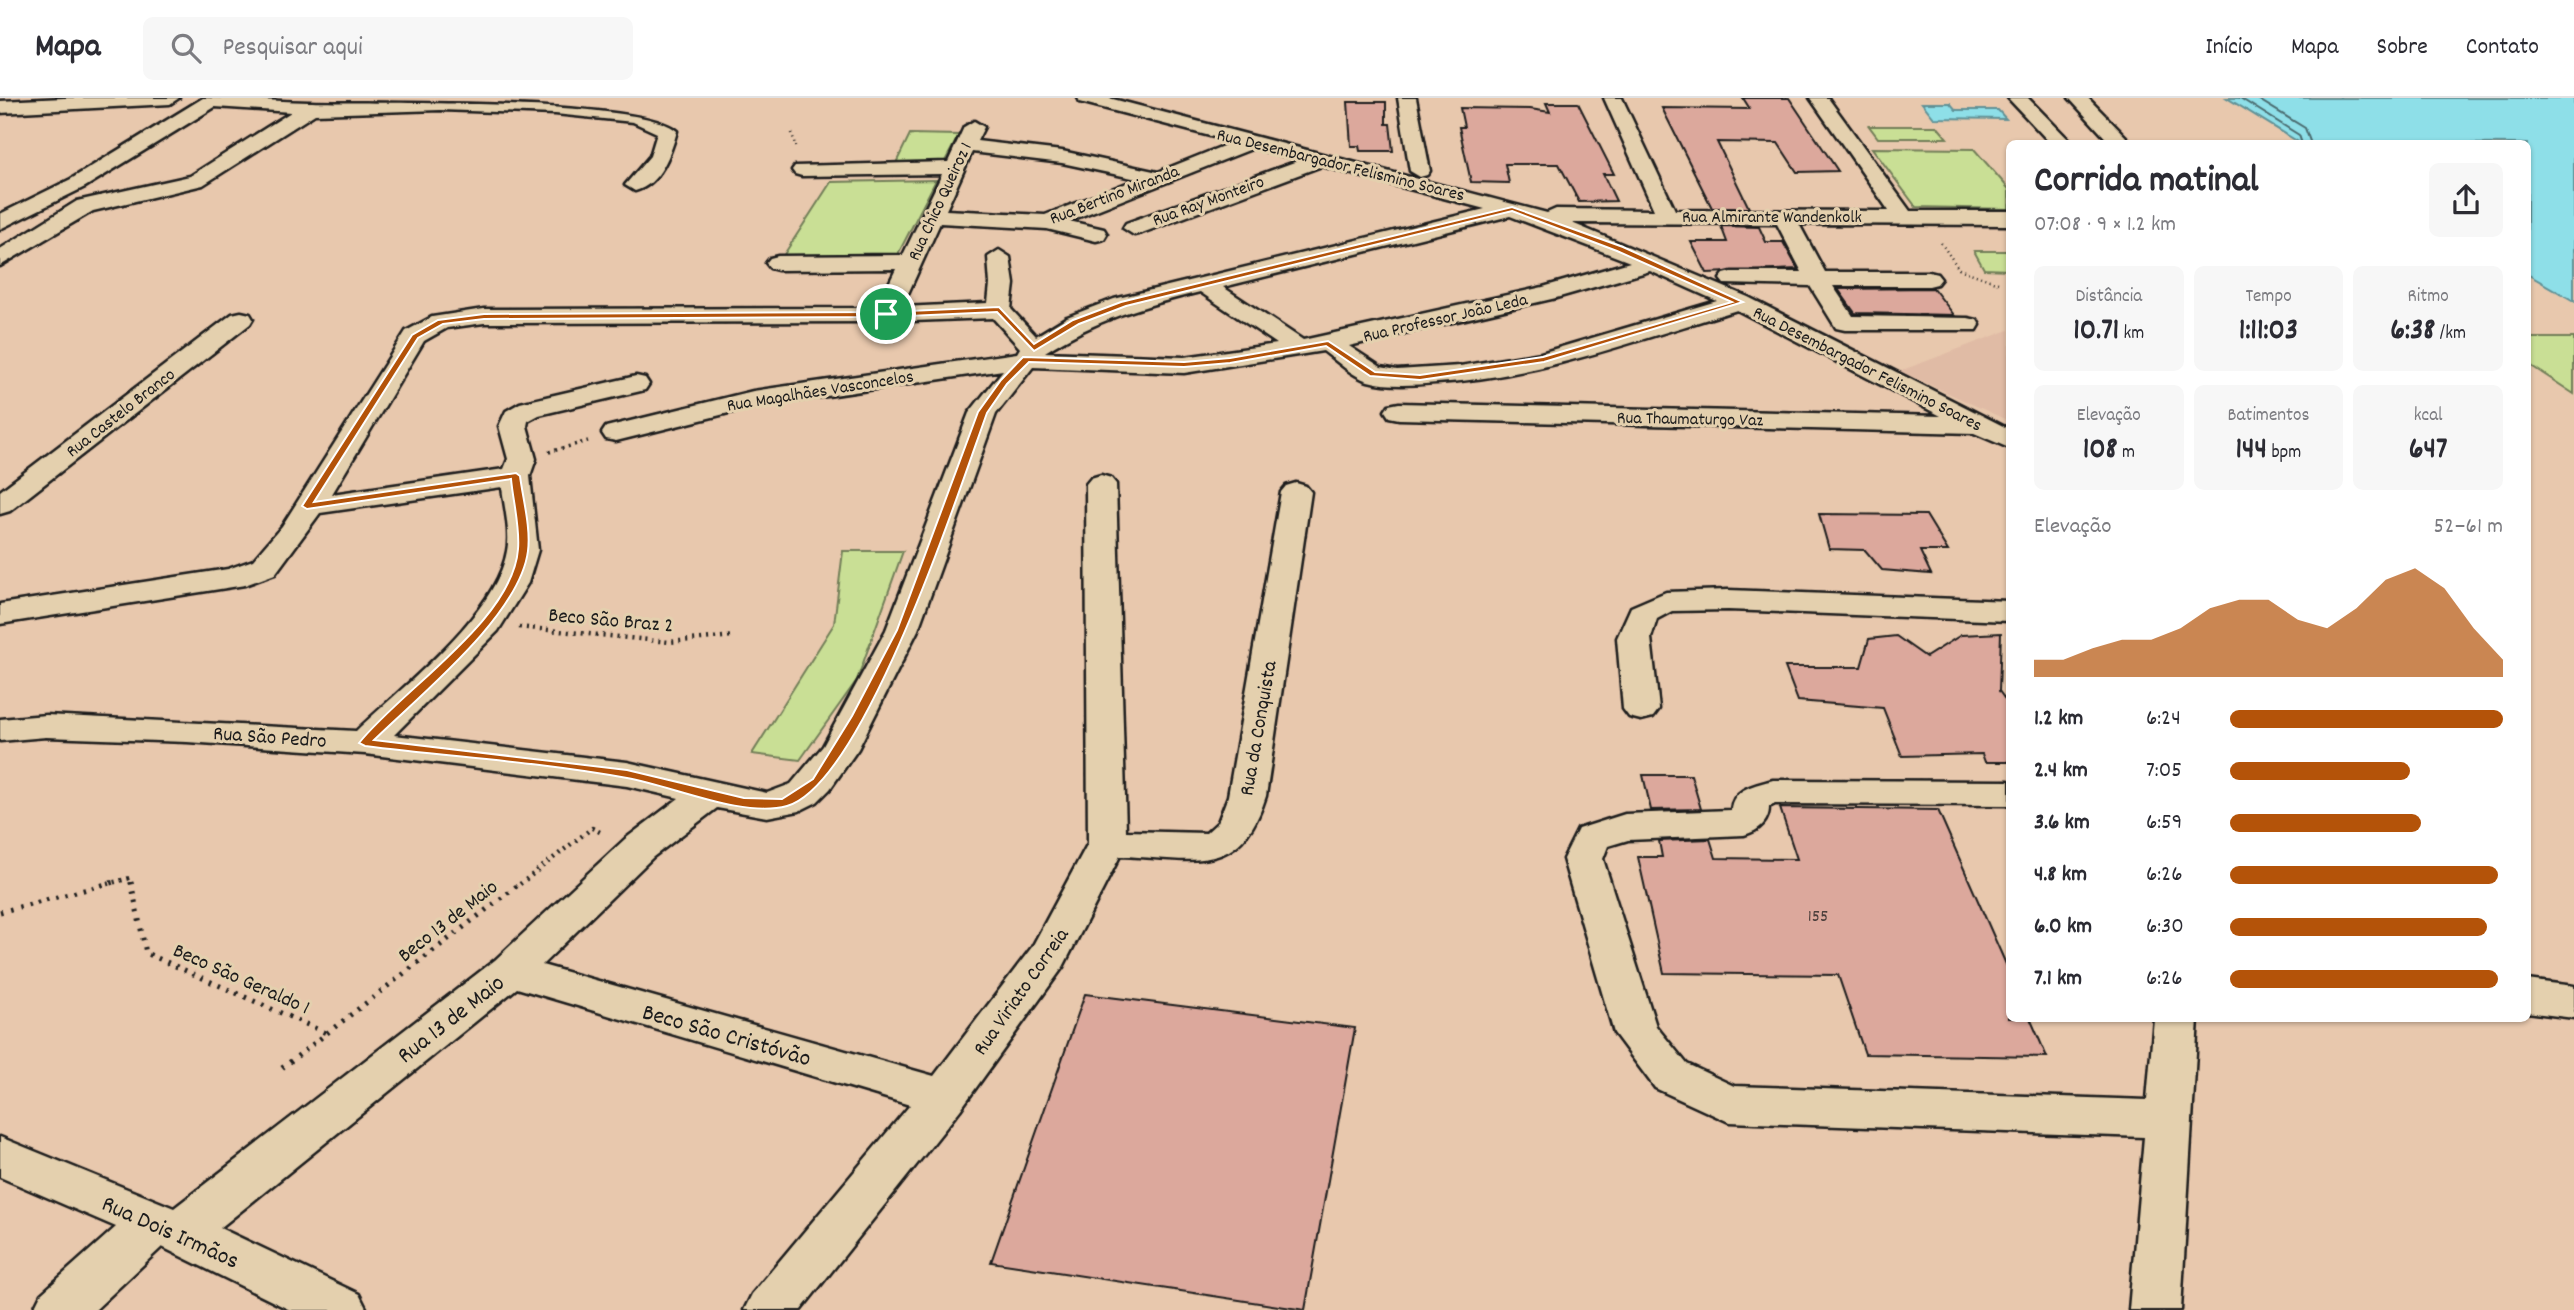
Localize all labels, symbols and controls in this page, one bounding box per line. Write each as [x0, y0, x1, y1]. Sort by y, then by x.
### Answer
search box [143, 17, 633, 80]
text: Mapa [35, 25, 101, 72]
icon: search [167, 29, 205, 67]
text: Pesquisar aqui [223, 30, 363, 67]
text: Início [2205, 31, 2253, 65]
text: Mapa [2291, 31, 2339, 65]
text: Sobre [2377, 31, 2428, 65]
text: Contato [2466, 31, 2539, 65]
street label: Rua Desembargador Felismino Soares [1214, 124, 1467, 209]
street label: Rua Chico Queiroz 1 [903, 139, 980, 265]
text: Corrida matinal [2034, 155, 2259, 210]
street label: Rua Bertino Miranda [1047, 160, 1184, 233]
button: share [2429, 163, 2503, 237]
street label: Rua Ray Monteiro [1150, 171, 1268, 234]
street label: Rua Almirante Wandenkolk [1682, 206, 1862, 231]
text: 07:08 · 9 × 1.2 km [2034, 209, 2176, 242]
pin [856, 284, 916, 344]
text: Distância [2076, 284, 2142, 311]
text: Tempo [2245, 284, 2292, 311]
text: Ritmo [2408, 284, 2449, 311]
street label: Rua Professor João Leda [1361, 288, 1531, 351]
icon: arrive [867, 295, 905, 333]
street label: Rua Desembargador Felismino Soares [1748, 301, 1986, 439]
text: 10.71 [2073, 311, 2119, 354]
text: 1:11:03 [2239, 311, 2298, 354]
text: 6:38 [2390, 311, 2435, 354]
text: km [2119, 321, 2144, 348]
text: /km [2435, 321, 2466, 348]
street label: Rua Castelo Branco [62, 363, 181, 465]
street label: Rua Magalhães Vasconcelos [725, 365, 916, 420]
text: Elevação [2077, 403, 2141, 430]
text: Batimentos [2227, 403, 2310, 430]
text: kcal [2414, 403, 2443, 430]
street label: Rua Thaumaturgo Vaz [1616, 407, 1764, 434]
text: 108 [2083, 430, 2118, 473]
text: 144 [2236, 430, 2267, 473]
text: 647 [2409, 430, 2447, 473]
text: m [2118, 440, 2135, 467]
text: bpm [2267, 440, 2301, 467]
text: Elevação [2034, 511, 2111, 544]
text: 52–61 m [2434, 511, 2503, 544]
street label: Beco São Braz 2 [547, 602, 674, 642]
street label: Rua da Conquista [1233, 658, 1287, 798]
text: 1.2 km [2034, 703, 2083, 736]
text: 6:24 [2146, 703, 2181, 736]
street label: Rua São Pedro [212, 720, 327, 758]
text: 2.4 km [2034, 755, 2088, 788]
text: 7:05 [2146, 755, 2182, 788]
text: 3.6 km [2034, 807, 2090, 840]
text: 6:59 [2146, 807, 2182, 840]
text: 4.8 km [2034, 859, 2087, 892]
text: 6:26 [2146, 859, 2182, 892]
street label: Beco 13 de Maio [392, 874, 505, 971]
house number: 155 [1808, 905, 1828, 930]
text: 6.0 km [2034, 911, 2092, 944]
text: 6:30 [2146, 911, 2184, 944]
street label: Rua Viriato Correia [967, 922, 1078, 1063]
street label: Beco São Geraldo 1 [168, 937, 314, 1024]
text: 7.1 km [2034, 963, 2082, 996]
text: 6:26 [2146, 963, 2182, 996]
street label: Rua 13 de Maio [391, 968, 513, 1073]
street label: Beco São Cristóvão [638, 997, 814, 1077]
street label: Rua Dois Irmãos [96, 1188, 244, 1279]

